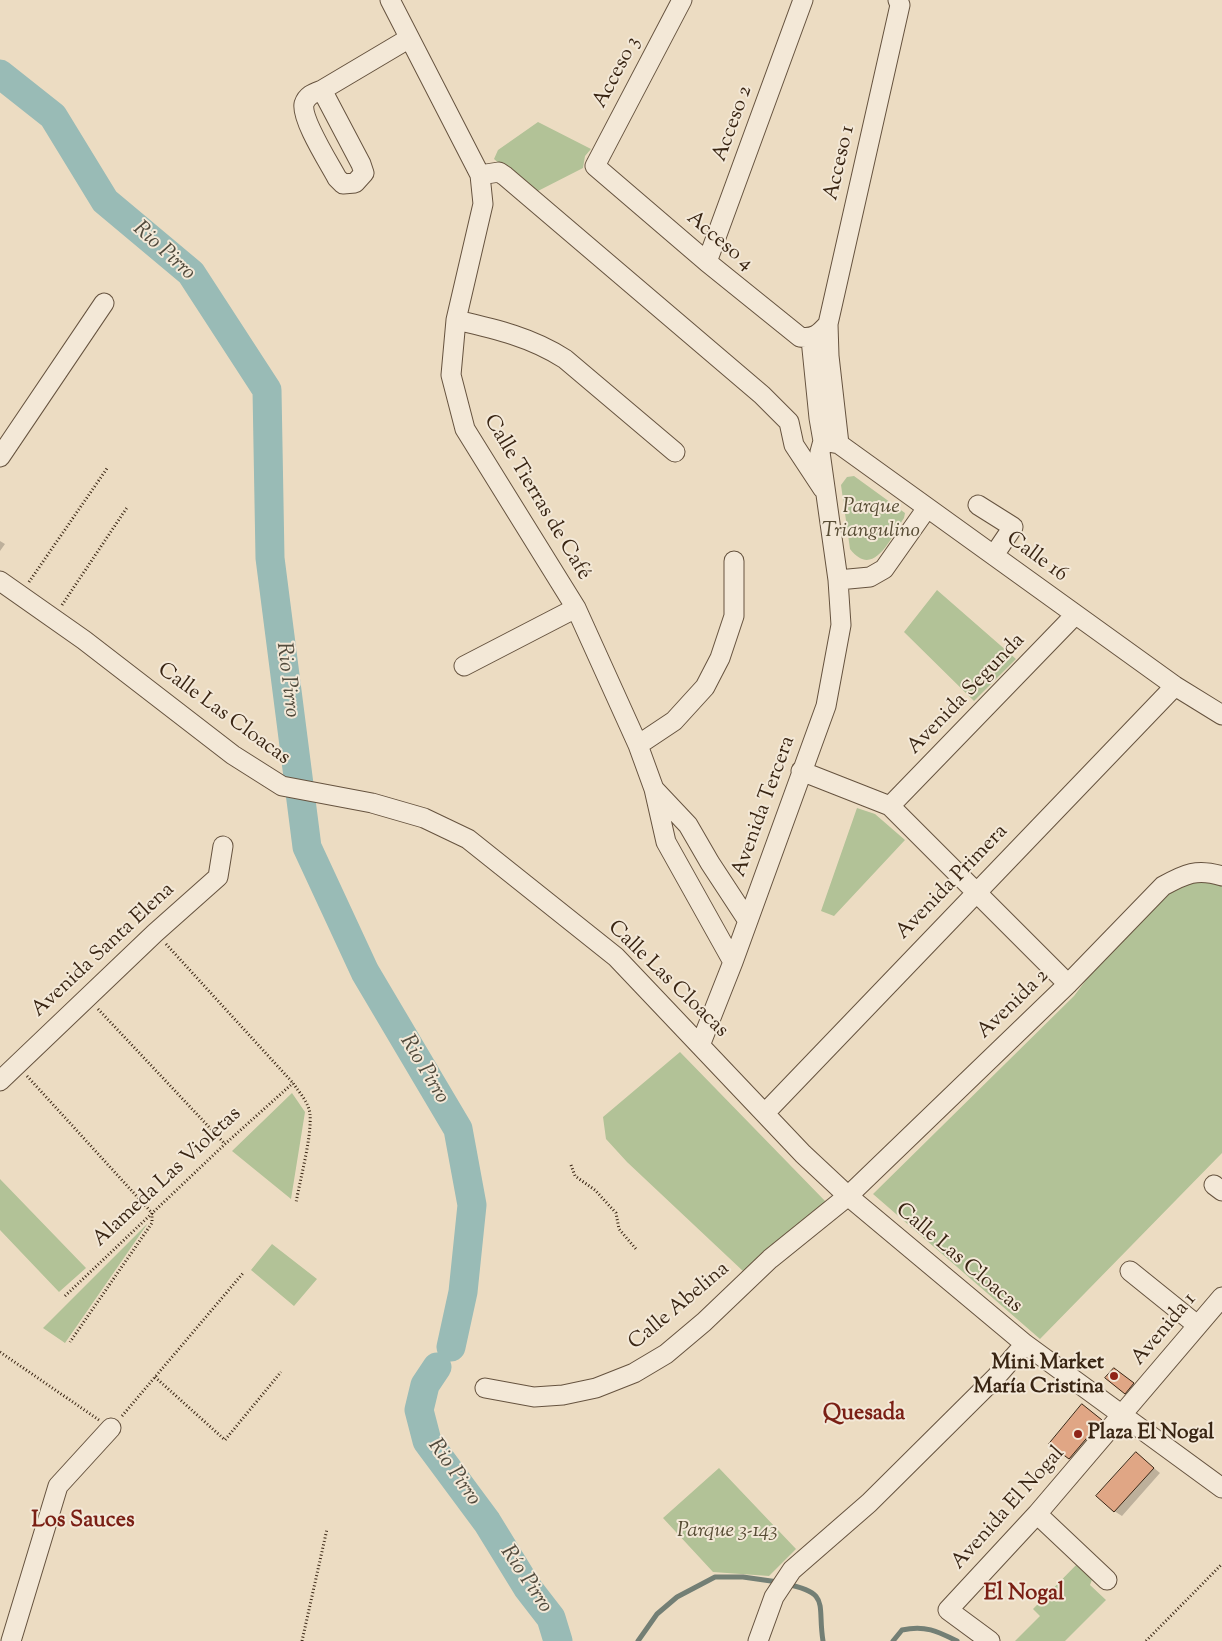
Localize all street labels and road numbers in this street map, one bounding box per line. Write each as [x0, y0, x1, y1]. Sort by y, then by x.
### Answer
street label: Acceso 3 [589, 33, 647, 113]
street label: Acceso 2 [709, 83, 759, 165]
street label: Acceso 1 [820, 123, 862, 203]
street label: Acceso 4 [680, 207, 758, 277]
street label: Calle Tierras de Café [477, 411, 595, 585]
street label: Calle 16 [1000, 527, 1072, 589]
street label: Avenida Segunda [903, 629, 1031, 761]
street label: Calle Las Cloacas [152, 658, 294, 772]
street label: Avenida Tercera [728, 733, 802, 881]
street label: Avenida Primera [892, 820, 1014, 946]
street label: Avenida Santa Elena [27, 878, 181, 1024]
street label: Calle Las Cloacas [601, 916, 733, 1044]
street label: Avenida 2 [973, 965, 1055, 1045]
street label: Alameda Las Violetas [88, 1103, 248, 1253]
street label: Calle Las Cloacas [889, 1199, 1027, 1319]
street label: Calle Abelina [624, 1257, 736, 1357]
street label: Avenida 1 [1127, 1288, 1203, 1372]
street label: Avenida El Nogal [947, 1442, 1071, 1576]

